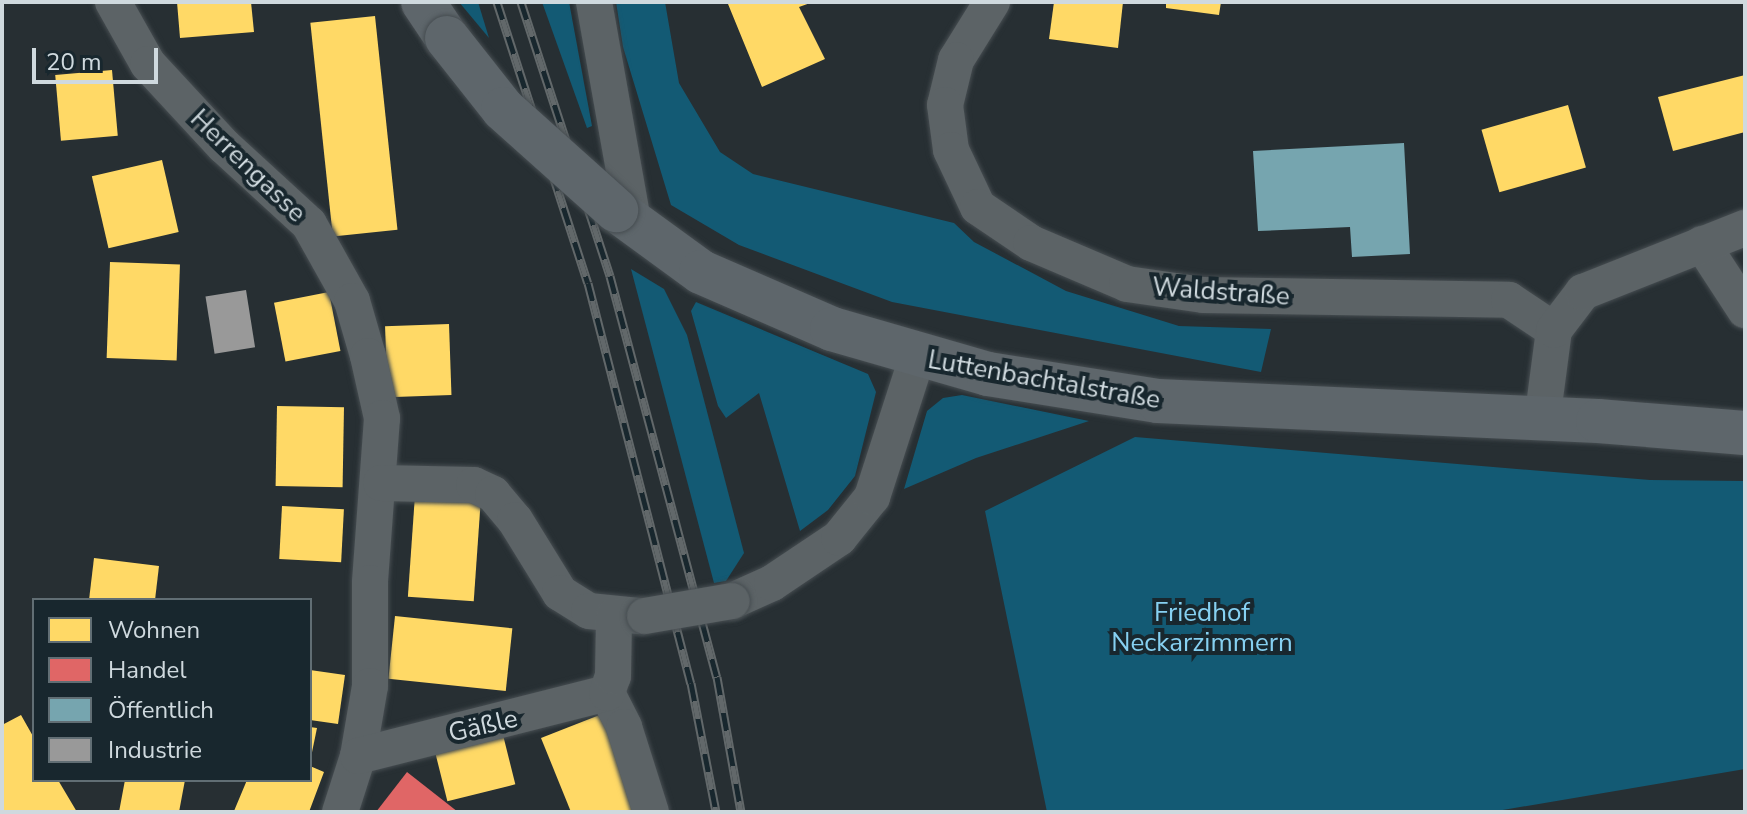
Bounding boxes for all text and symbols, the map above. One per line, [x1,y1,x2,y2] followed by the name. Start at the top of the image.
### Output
[36,32,162,82] scale bar
[46,46,102,78] text: 20 m
[184,103,312,229] street label: Herrengasse
[1151,272,1291,312] street label: Waldstraße
[925,344,1163,416] street label: Luttenbachtalstraße
[1111,597,1293,658] park label: Friedhof Neckarzimmern
[32,598,312,782] legend
[108,614,200,646] text: Wohnen
[108,654,186,686] text: Handel
[108,694,214,726] text: Öffentlich
[445,703,521,749] street label: Gäßle
[108,734,202,766] text: Industrie

